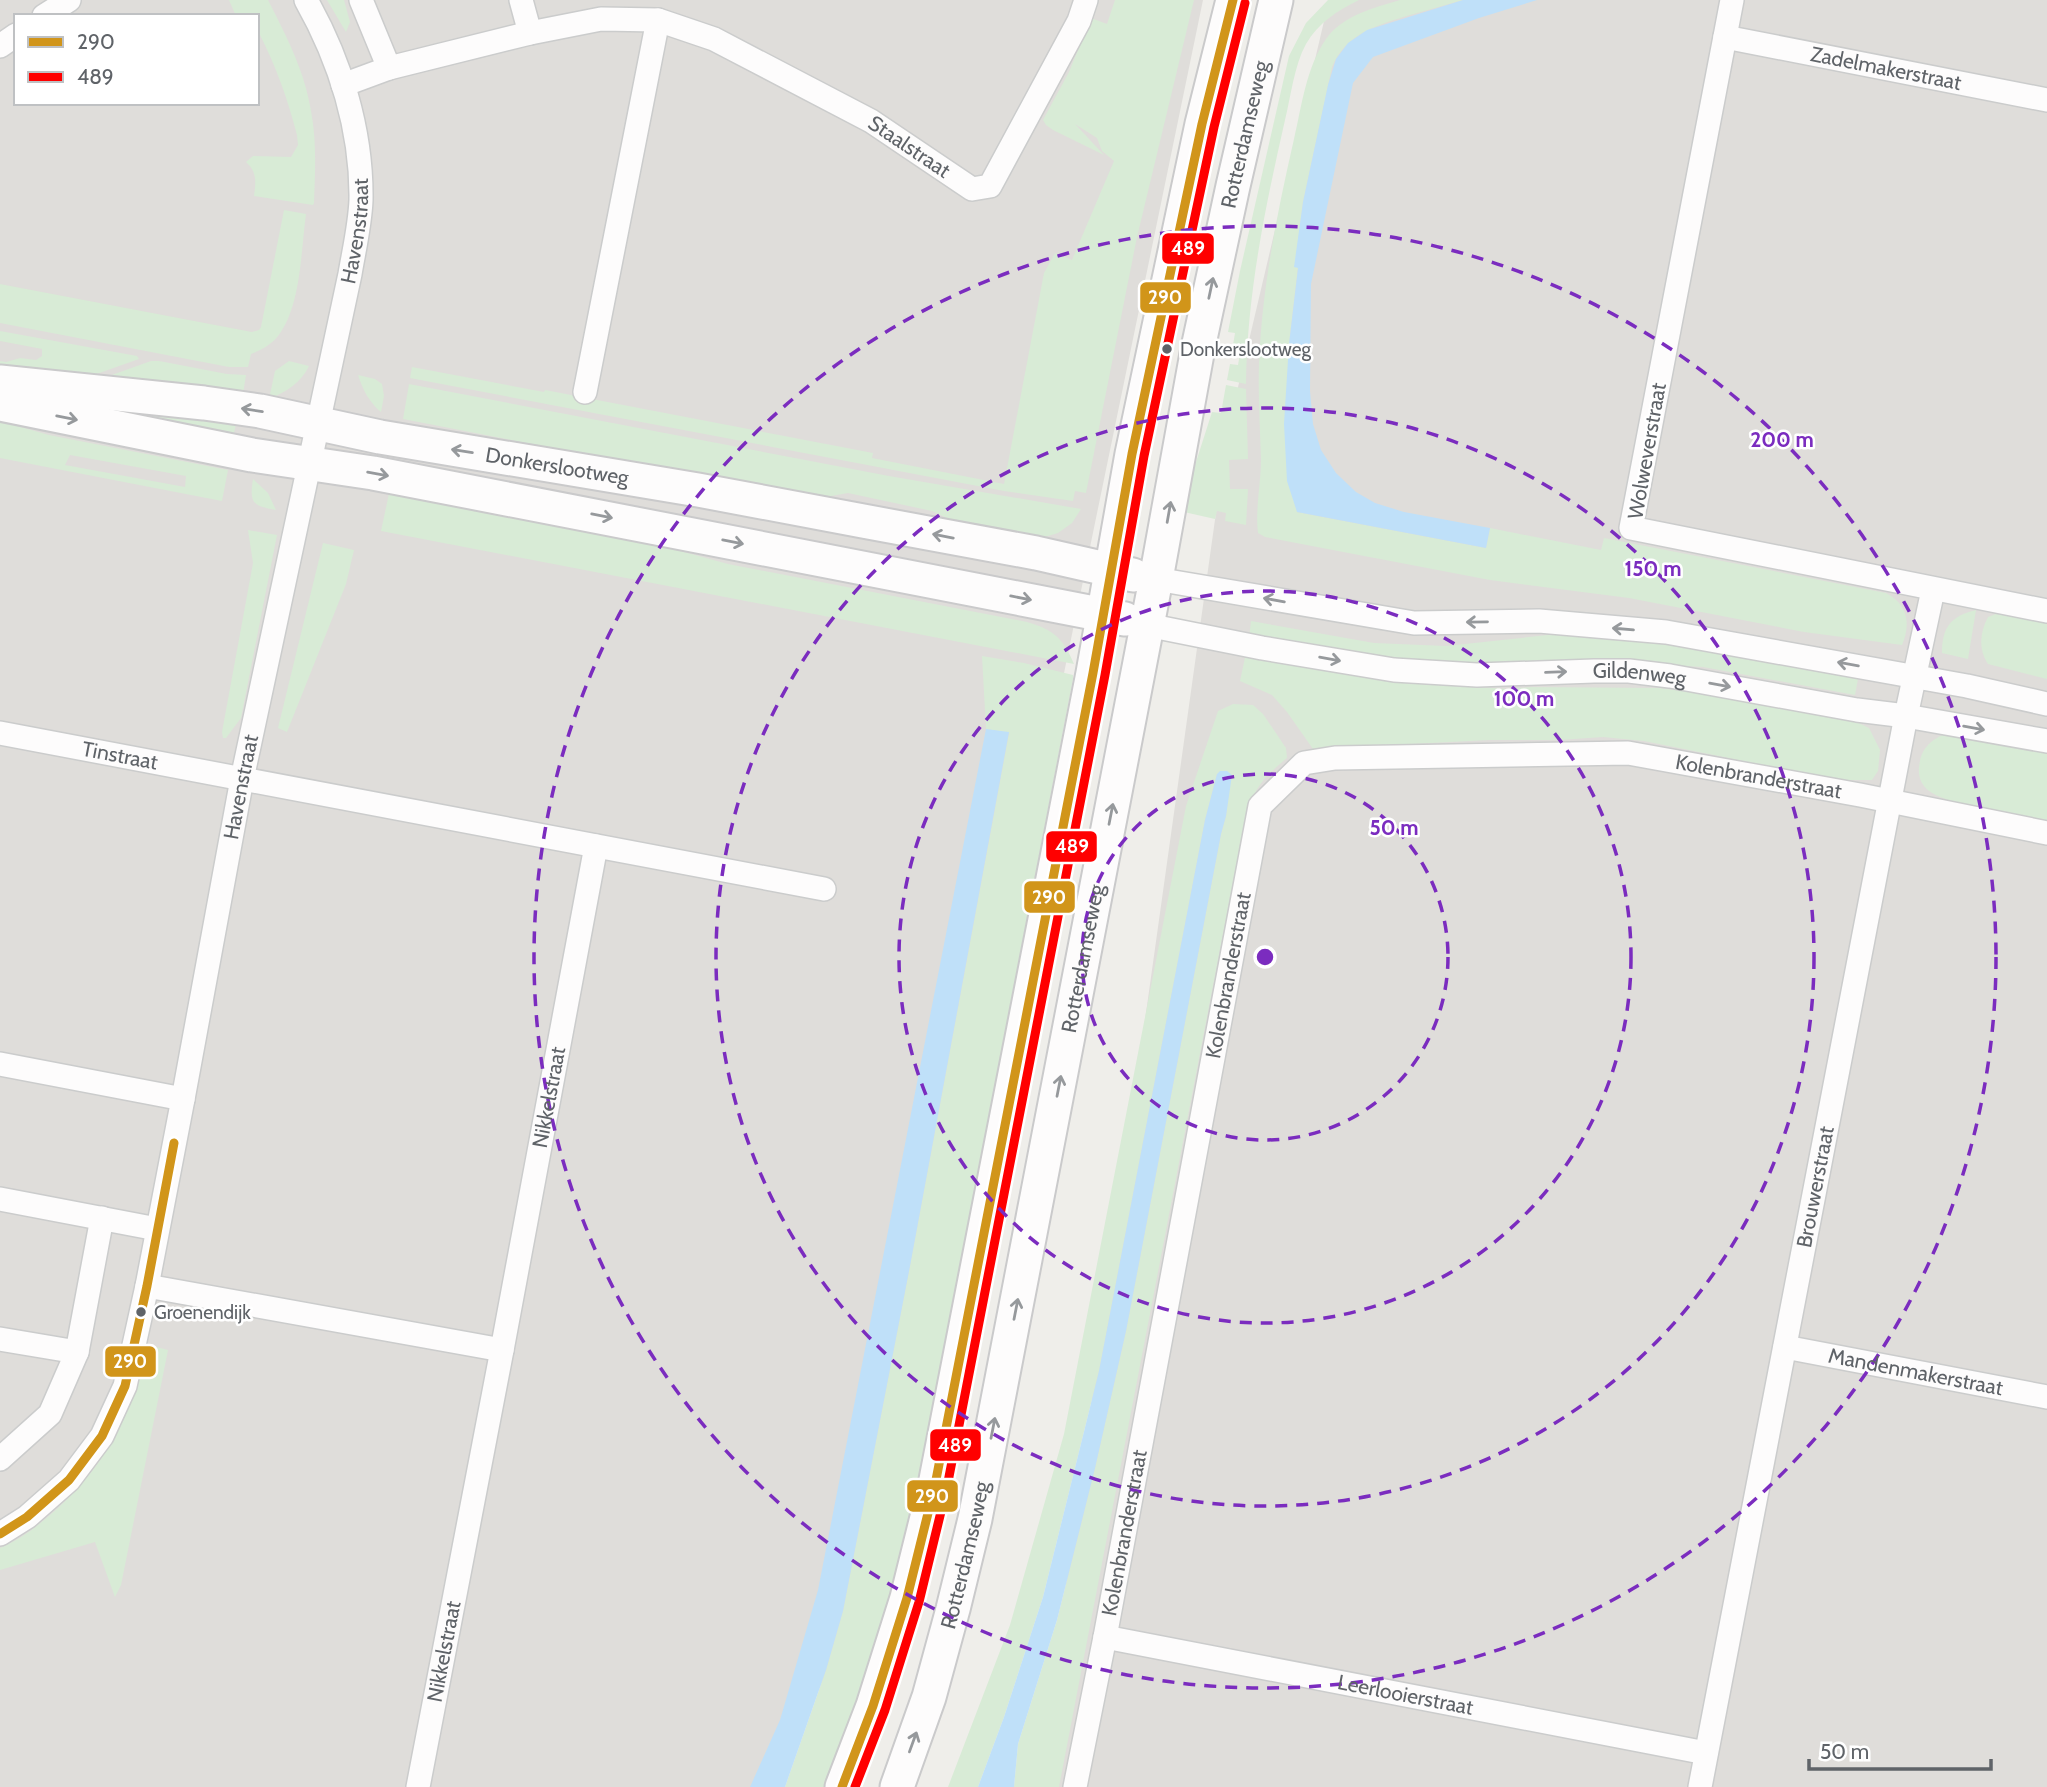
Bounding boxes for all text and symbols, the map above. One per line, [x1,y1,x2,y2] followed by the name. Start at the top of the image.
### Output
[14,14,259,105] legend
[77,29,115,54] text: 290
[1809,41,1964,95] street label: Zadelmakerstraat
[1216,58,1274,211] street label: Rotterdamseweg
[77,64,114,89] text: 489
[864,110,955,183] street label: Staalstraat
[335,178,373,286] street label: Havenstraat
[1161,232,1215,265] line badge: 489
[1171,237,1205,260] text: 489
[1205,277,1218,300] one-way arrow
[1139,281,1192,314] line badge: 290
[1148,286,1182,309] text: 290
[1180,338,1311,361] place label: Donkerslootweg
[1160,342,1174,356] marker: Donkerslootweg
[1622,381,1671,521] street label: Wolweverstraat
[241,403,264,416] one-way arrow
[55,411,78,425] one-way arrow
[1750,427,1814,452] text: 200 m
[484,442,631,490] street label: Donkerslootweg
[451,443,474,457] one-way arrow
[366,468,389,481] one-way arrow
[1162,501,1176,524] one-way arrow
[590,510,612,524] one-way arrow
[932,529,955,542] one-way arrow
[721,536,744,549] one-way arrow
[1625,556,1681,581] text: 150 m
[1009,592,1032,605] one-way arrow
[1263,593,1286,606] one-way arrow
[1465,615,1488,629] one-way arrow
[1612,622,1635,635] one-way arrow
[1318,653,1341,666] one-way arrow
[1837,657,1860,671] one-way arrow
[1593,658,1689,691] street label: Gildenweg
[1544,666,1567,679] one-way arrow
[1709,679,1731,692] one-way arrow
[1494,686,1554,711] text: 100 m
[1962,722,1984,735] one-way arrow
[218,732,263,841] street label: Havenstraat
[80,736,160,775] street label: Tinstraat
[1674,749,1844,803] street label: Kolenbranderstraat
[1105,803,1118,826] one-way arrow
[1369,815,1419,840] text: 50 m
[1045,830,1098,863] line badge: 489
[1055,835,1089,858] text: 489
[1023,880,1076,914] line badge: 290
[1056,882,1109,1035] street label: Rotterdamseweg
[1032,886,1066,909] text: 290
[1200,890,1256,1060] street label: Kolenbranderstraat
[1253,945,1277,969] centre of rings
[527,1045,570,1150] street label: Nikkelstraat
[1053,1075,1066,1098] one-way arrow
[1791,1124,1839,1250] street label: Brouwerstraat
[1010,1298,1024,1321] one-way arrow
[154,1301,251,1324] place label: Groenendijk
[134,1305,148,1319] marker: Groenendijk
[1826,1343,2005,1400] street label: Mandenmakerstraat
[104,1345,157,1378] line badge: 290
[113,1350,147,1373] text: 290
[987,1417,1000,1440] one-way arrow
[929,1428,982,1462] line badge: 489
[938,1434,972,1457] text: 489
[1096,1448,1152,1618] street label: Kolenbranderstraat
[906,1479,959,1513] line badge: 290
[935,1479,994,1632] street label: Rotterdamseweg
[915,1485,949,1508] text: 290
[422,1599,466,1704] street label: Nikkelstraat
[1336,1669,1475,1720] street label: Leerlooierstraat
[1809,1728,1991,1772] scale bar
[908,1731,920,1753] one-way arrow
[1820,1739,1869,1764] text: 50 m

